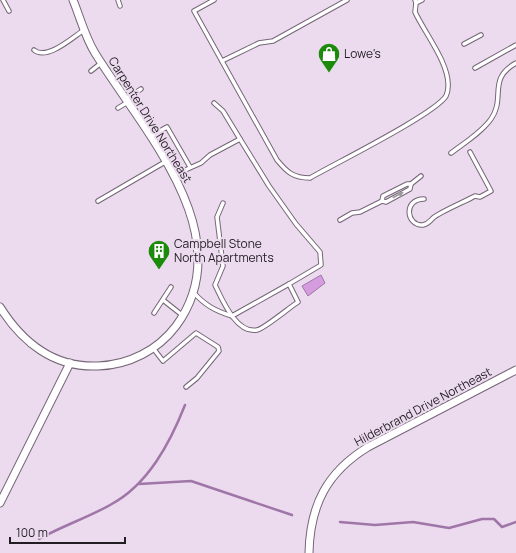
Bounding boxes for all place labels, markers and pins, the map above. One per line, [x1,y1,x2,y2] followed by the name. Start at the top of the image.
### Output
[316,41,342,74] shop icon: Lowe's
[344,45,381,62] place label: Lowe's
[174,235,274,266] place label: Campbell Stone North Apartments
[146,238,172,271] building icon: Campbell Stone North Apartments

